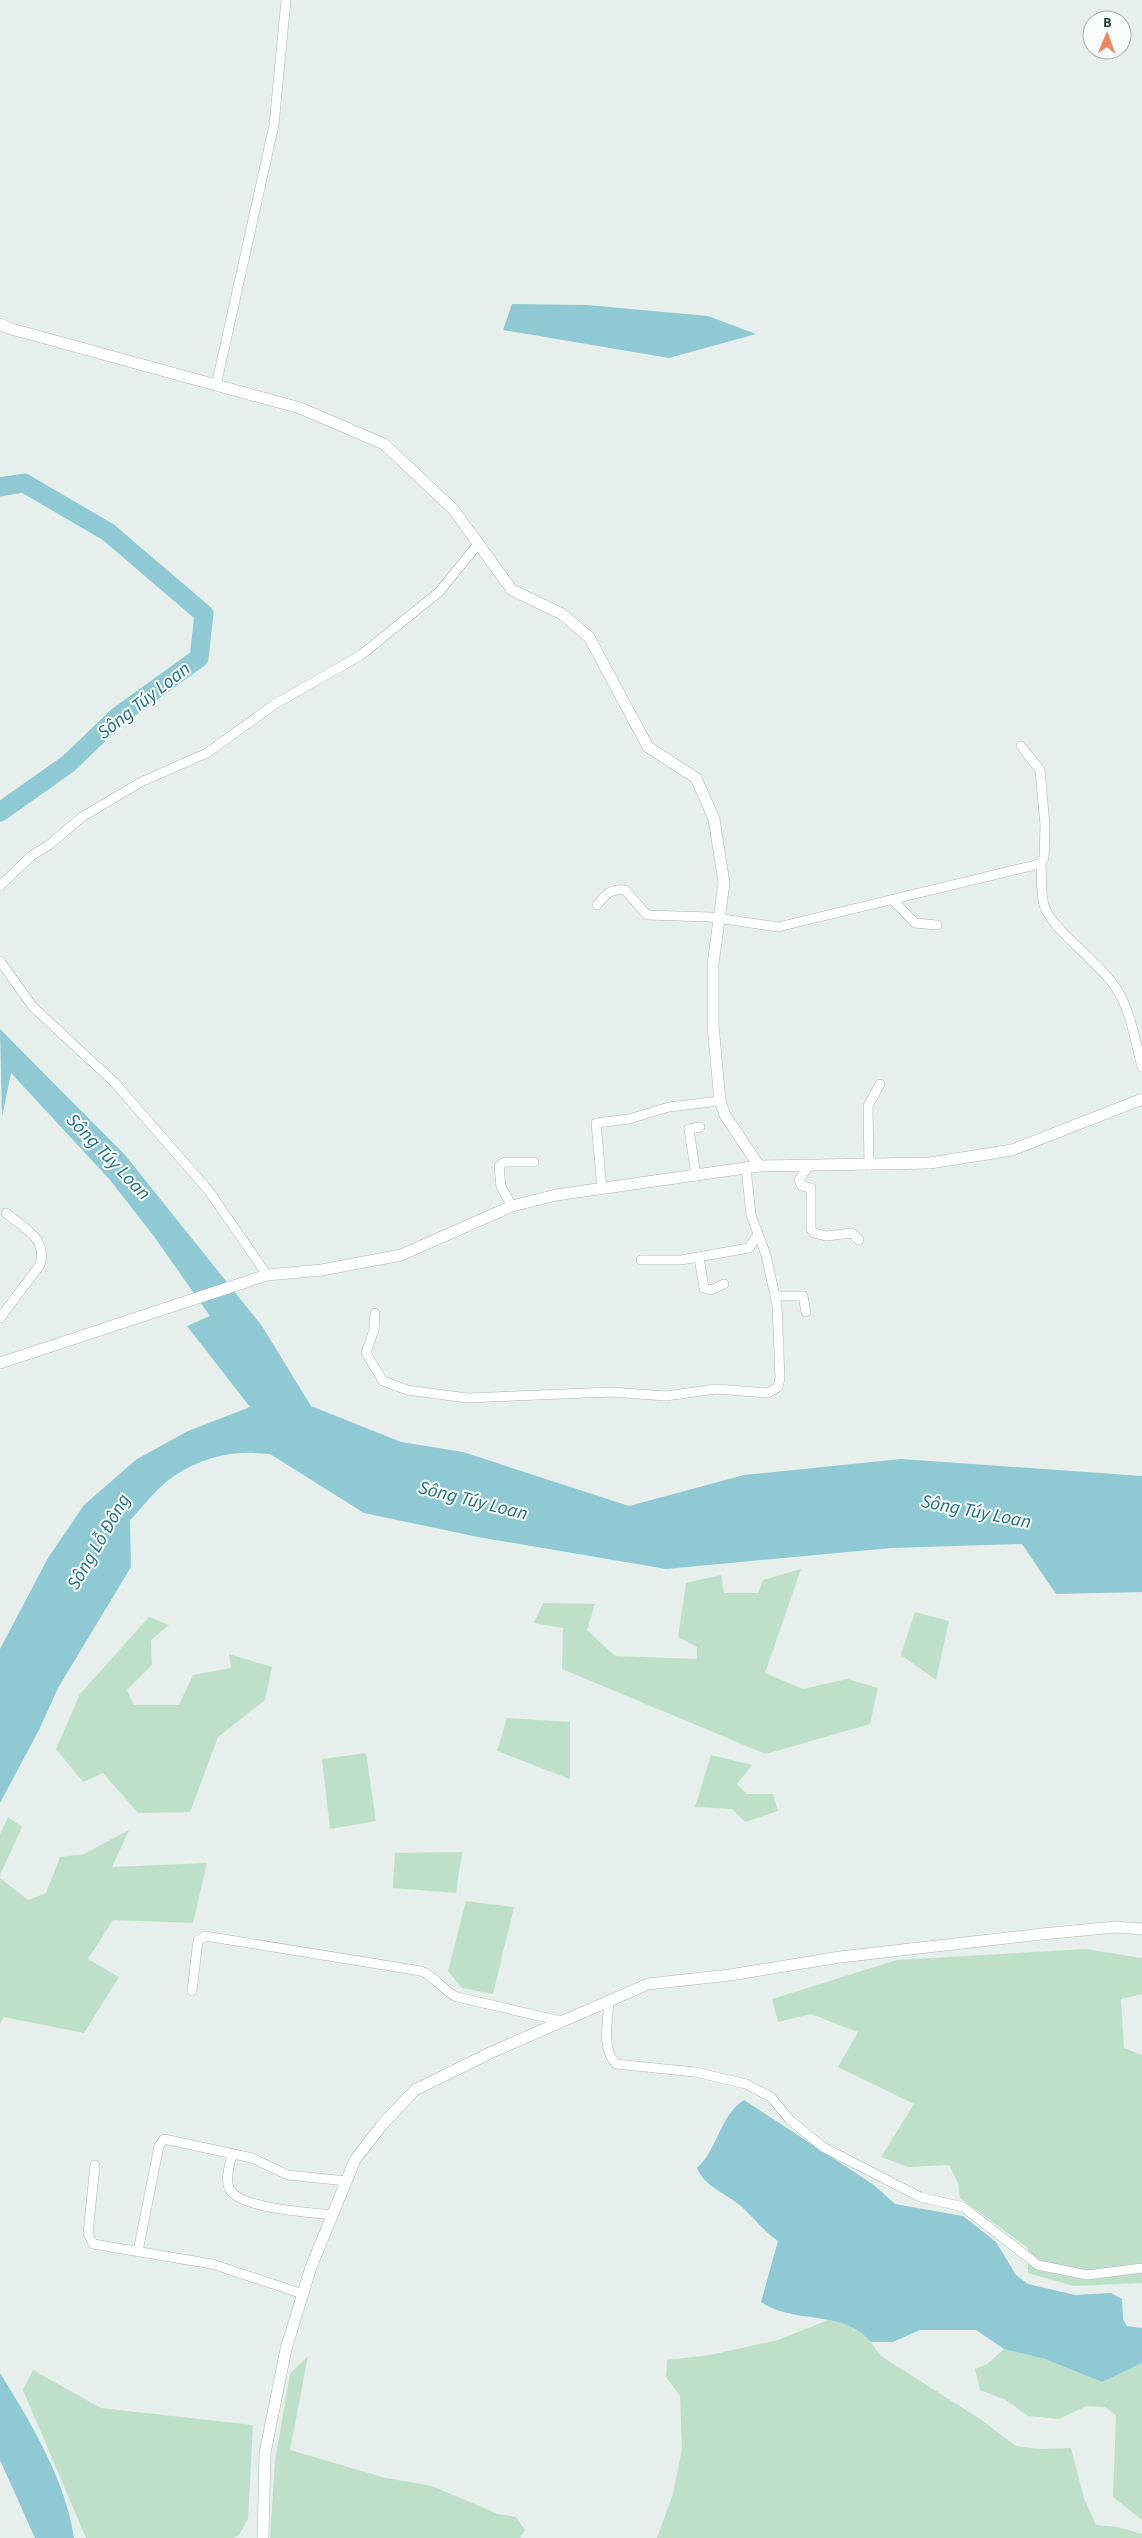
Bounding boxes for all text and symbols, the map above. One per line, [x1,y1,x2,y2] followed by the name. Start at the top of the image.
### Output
[1082,10,1132,60] north arrow
[1103,13,1112,33] text: B
[92,656,196,746] water label: Sông Túy Loan
[59,1107,157,1207] water label: Sông Túy Loan
[416,1474,530,1528] water label: Sông Túy Loan
[919,1488,1033,1536] water label: Sông Túy Loan
[61,1489,137,1595] water label: Sông Lỗ Đông

